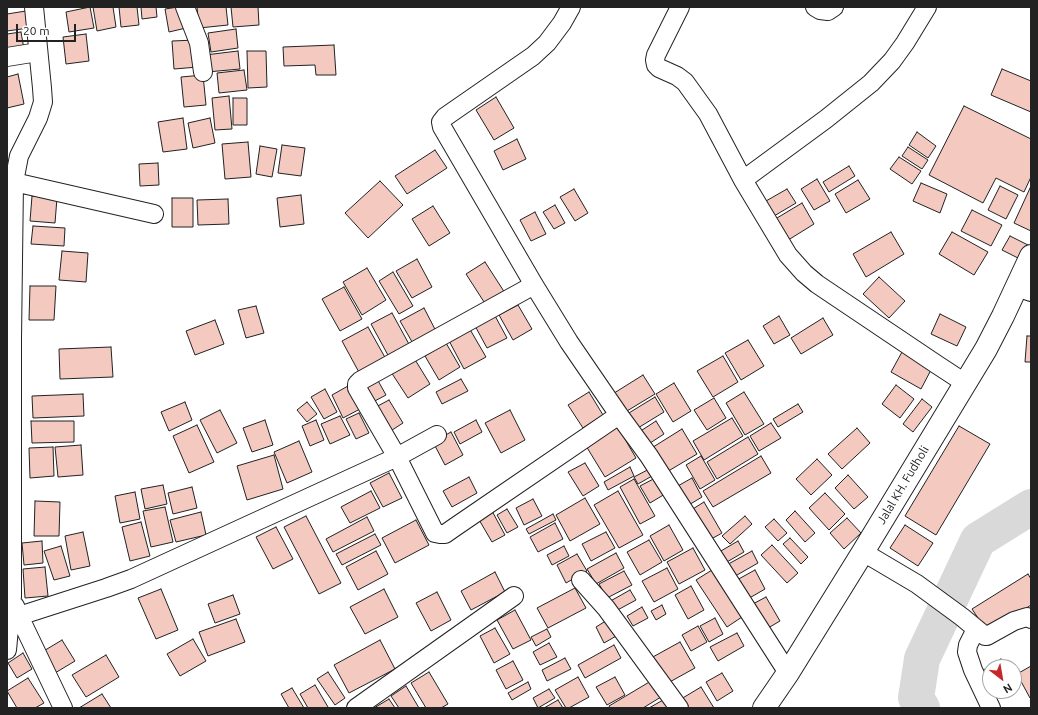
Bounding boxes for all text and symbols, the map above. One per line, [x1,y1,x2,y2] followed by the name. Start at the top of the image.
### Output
[18,16,78,42] scale bar
[23,24,50,37] text: 20 m
[874,443,932,527] street label: Jalal KH. Fudholi
[982,659,1022,699] north arrow
[1001,681,1014,696] text: N

